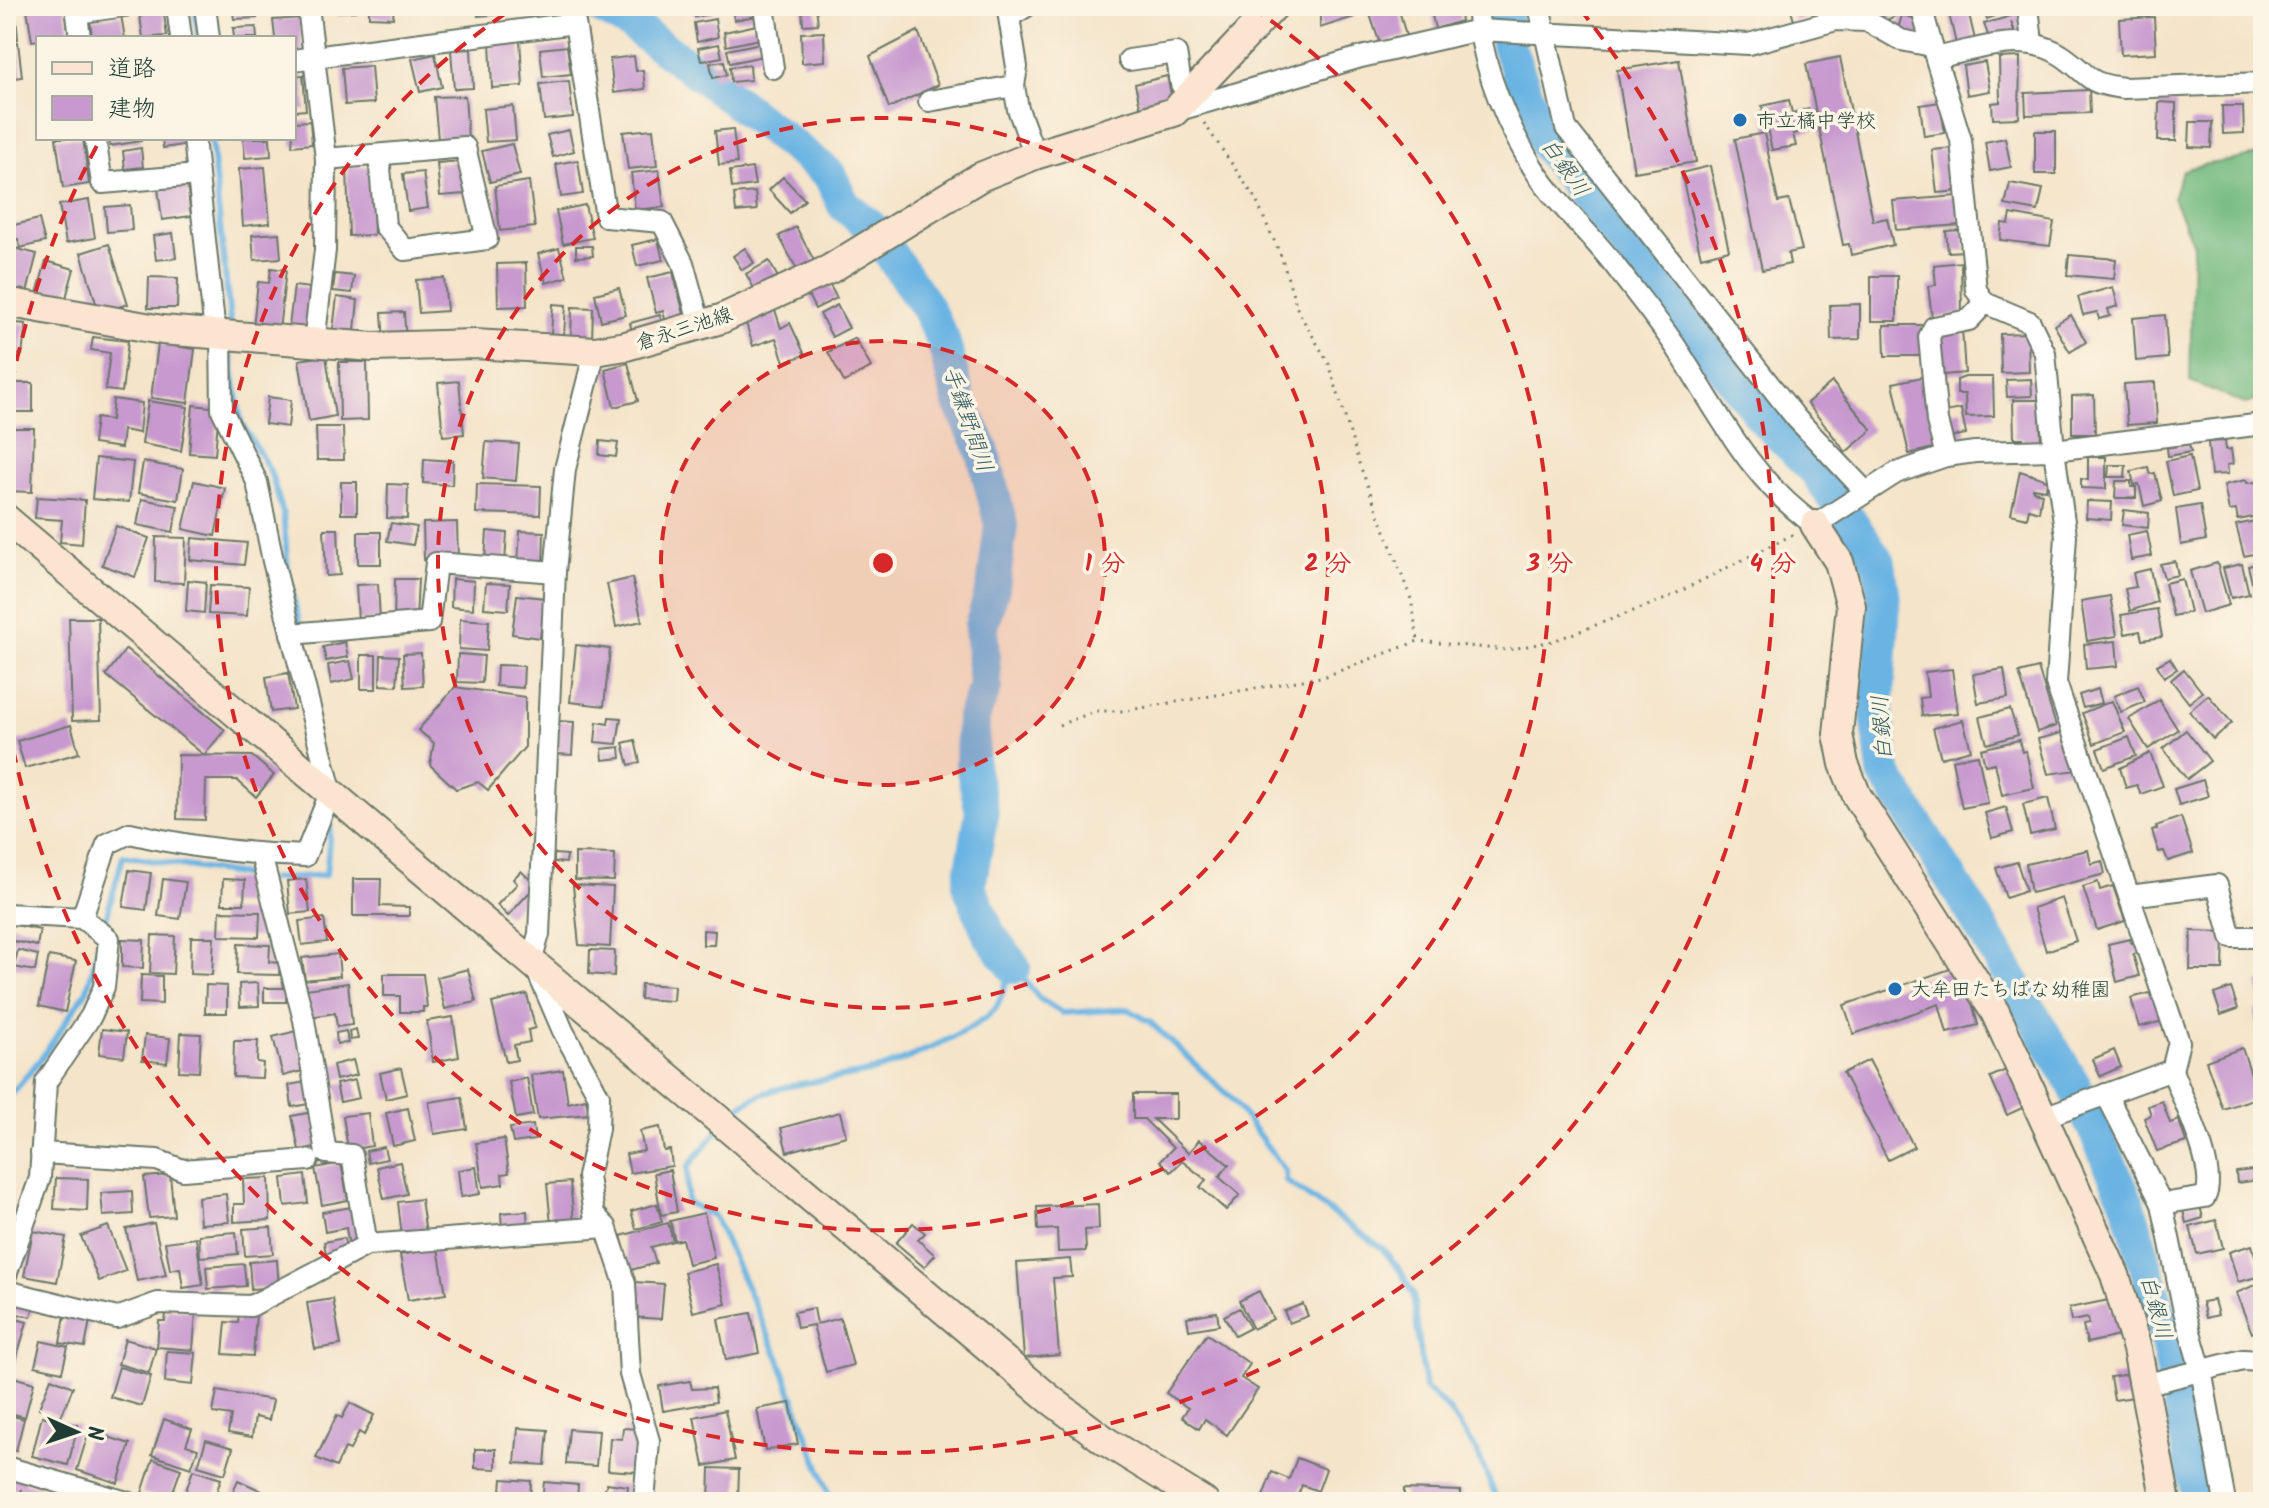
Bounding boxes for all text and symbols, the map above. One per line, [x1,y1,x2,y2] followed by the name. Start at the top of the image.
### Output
[36,36,296,140] legend
[108,50,156,89] text: 道路
[108,90,156,129] text: 建物
[1756,106,1876,138] place label: 市立橘中学校
[1731,111,1749,129] marker: 市立橘中学校
[1531,131,1597,206] water label: 白銀川
[632,299,737,361] street label: 倉永三池線
[932,362,1001,478] water label: 手鎌野間川
[1085,545,1125,584] text: 1 分
[1304,545,1352,584] text: 2 分
[1526,545,1573,584] text: 3 分
[1750,545,1796,584] text: 4 分
[869,549,897,577] centre of rings
[1864,694,1903,762] water label: 白銀川
[1911,975,2111,1007] place label: 大牟田たちばな幼稚園
[1886,980,1904,998] marker: 大牟田たちばな幼稚園
[2129,1271,2180,1344] water label: 白銀川
[36,1392,116,1472] north arrow
[76,1425,111,1441] text: N

